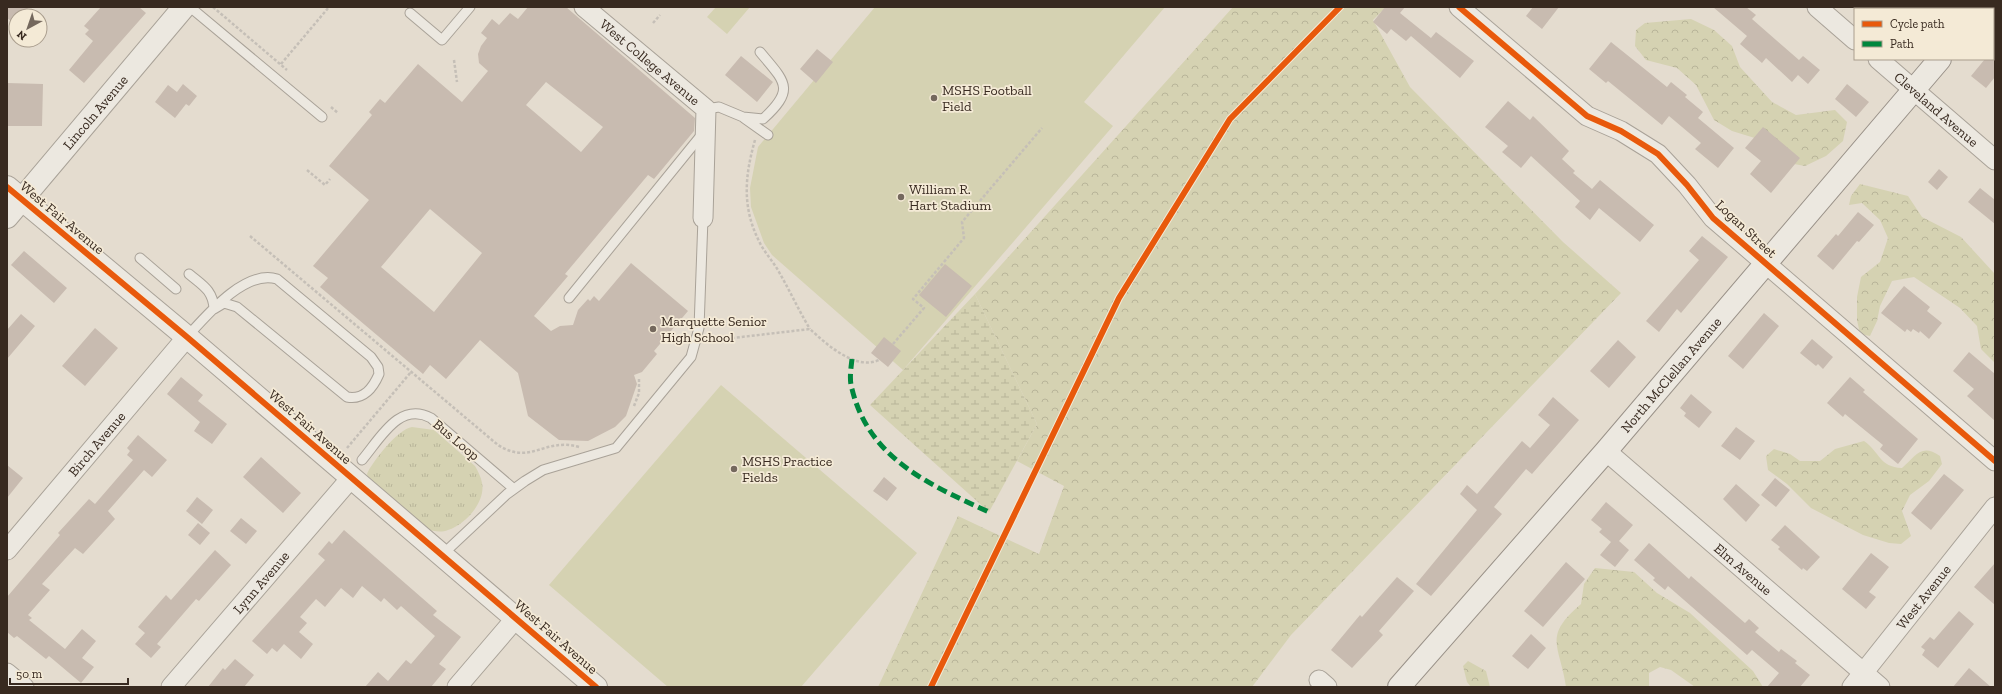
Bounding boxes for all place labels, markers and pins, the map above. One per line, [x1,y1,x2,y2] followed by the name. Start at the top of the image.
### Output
[942,82,1032,115] place label: MSHS Football Field
[929,93,939,103] marker: MSHS Football Field
[909,181,991,214] place label: William R. Hart Stadium
[896,192,906,202] marker: William R. Hart Stadium
[661,313,767,346] place label: Marquette Senior High School
[648,324,658,334] marker: Marquette Senior High School
[742,453,833,486] place label: MSHS Practice Fields
[729,464,739,474] marker: MSHS Practice Fields

